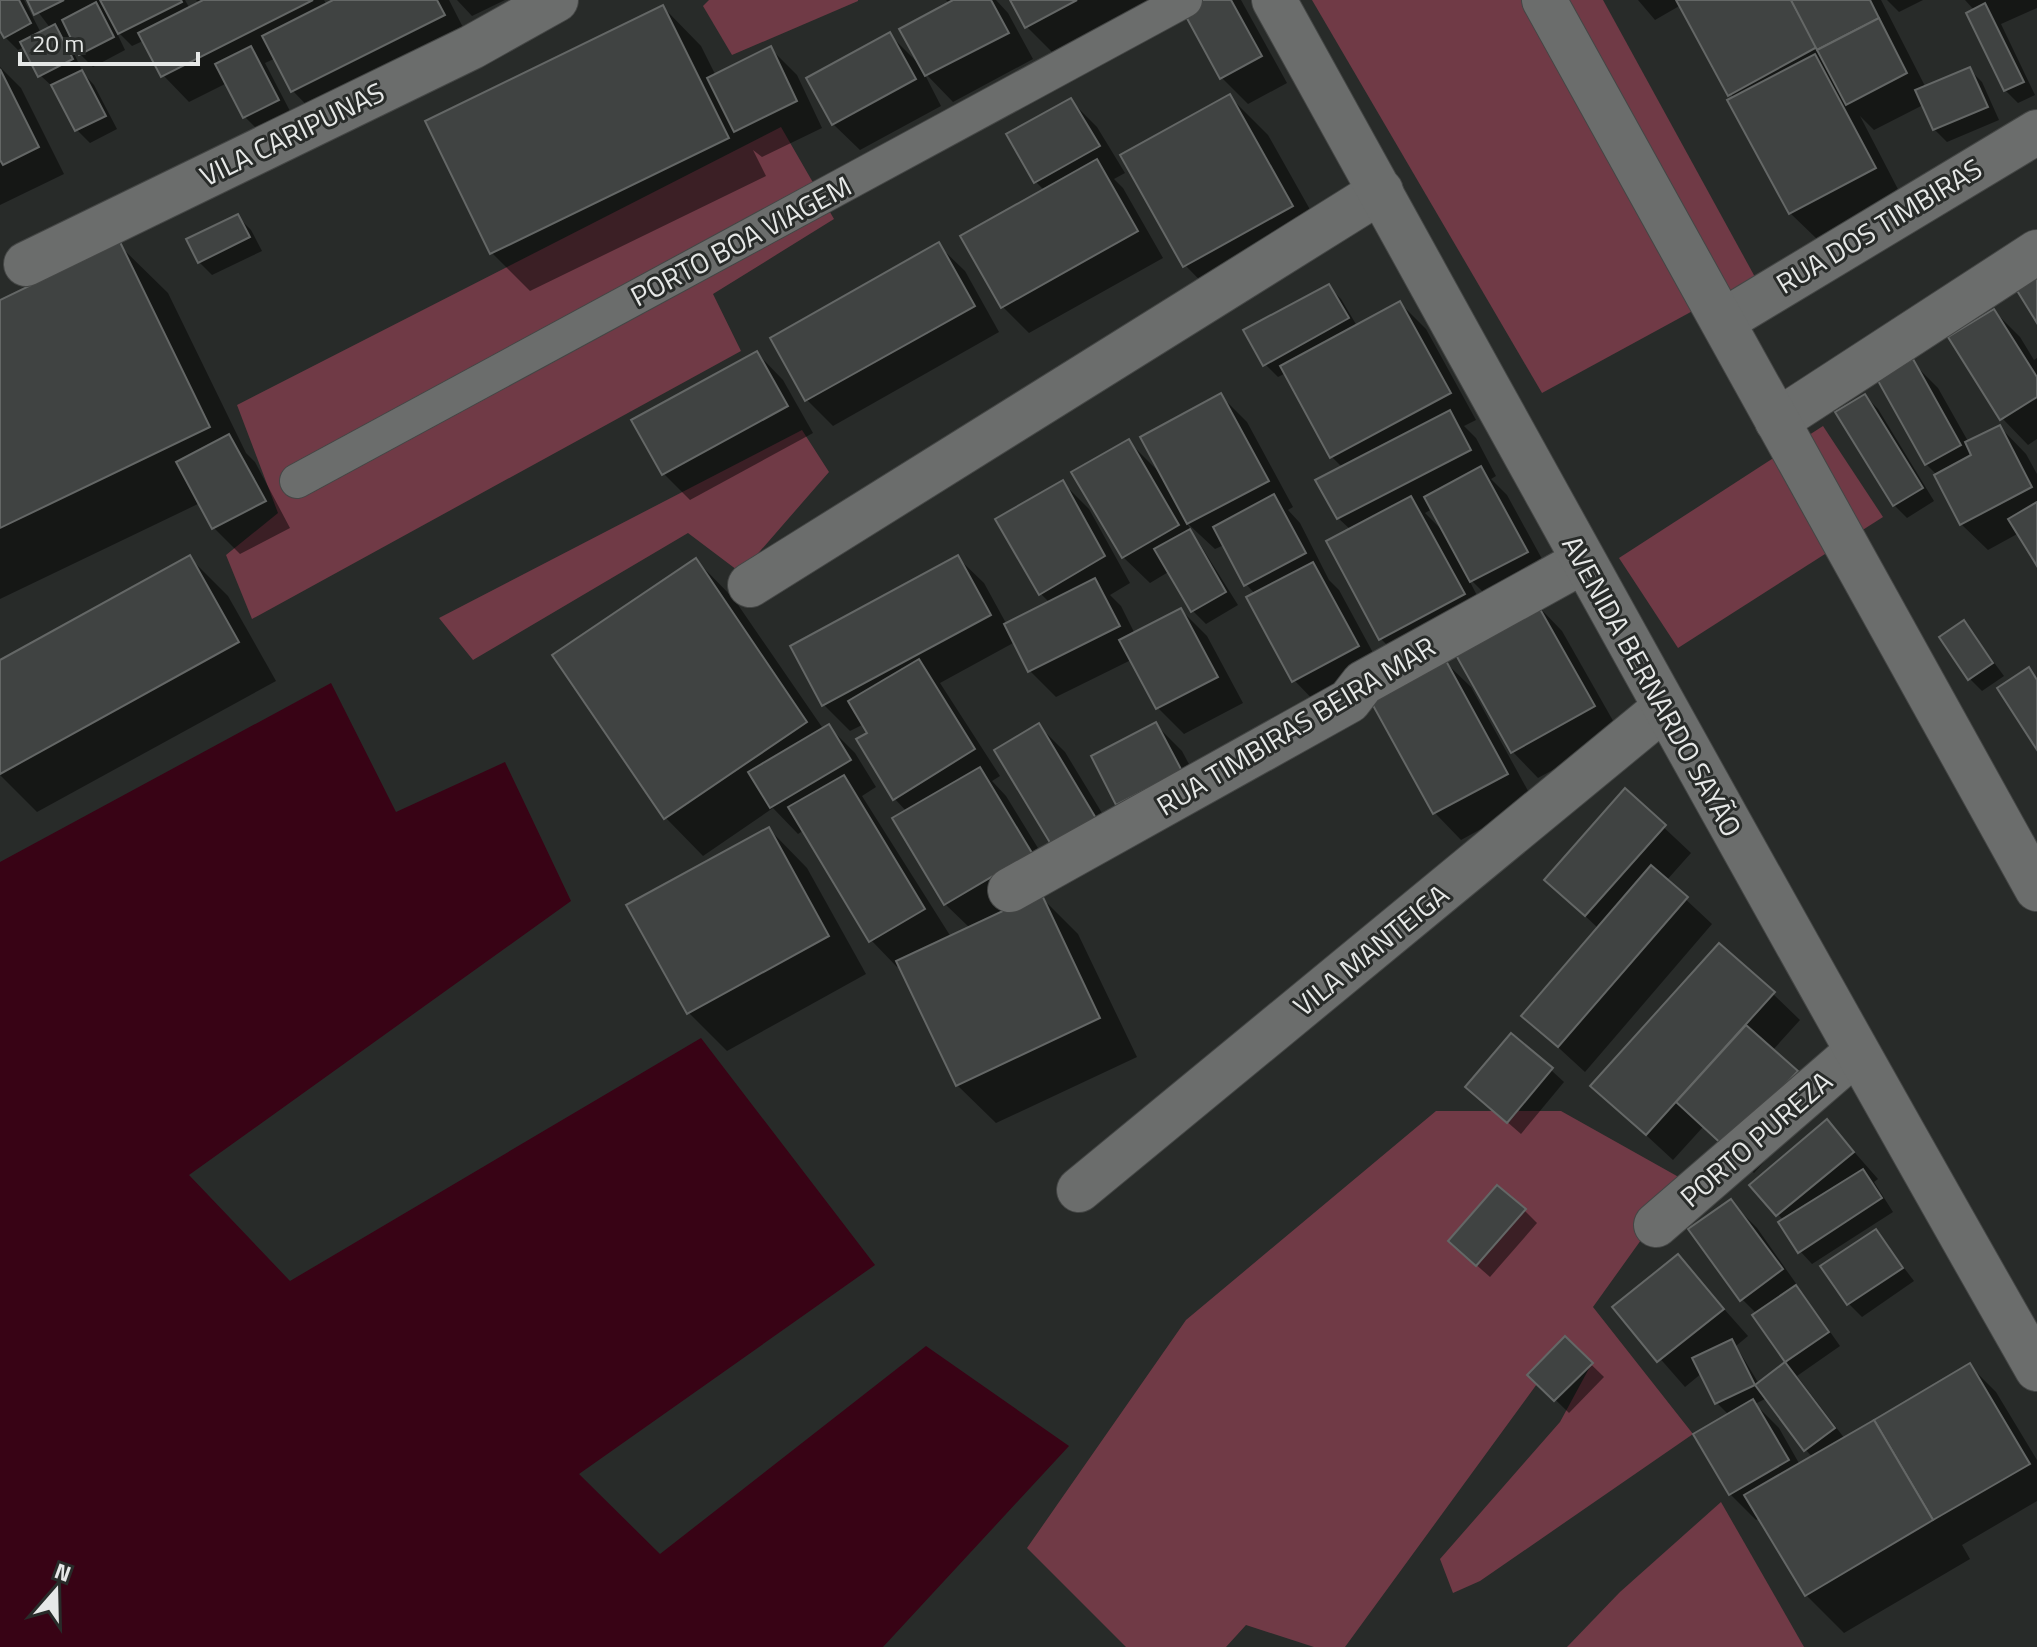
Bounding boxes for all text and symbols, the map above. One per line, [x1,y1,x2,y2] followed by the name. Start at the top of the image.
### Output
[20,16,198,66] scale bar
[32,25,84,61] text: 20 m
[192,70,391,197] street label: VILA CARIPUNAS
[1767,147,1990,304] street label: RUA DOS TIMBIRAS
[623,164,859,317] street label: PORTO BOA VIAGEM
[1552,527,1753,844] street label: AVENIDA BERNARDO SAYÃO
[1148,625,1444,826] street label: RUA TIMBIRAS BEIRA MAR
[1283,873,1458,1026] street label: VILA MANTEIGA
[1670,1060,1842,1217] street label: PORTO PUREZA
[16,1551,96,1631] north arrow
[50,1554,76,1591] text: N

